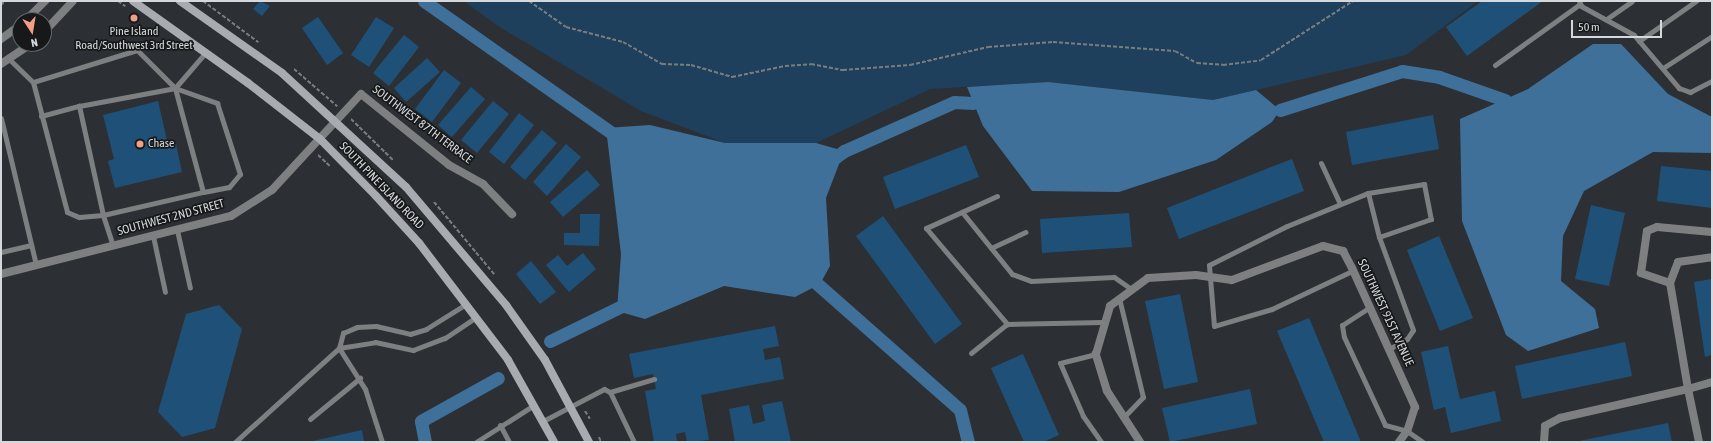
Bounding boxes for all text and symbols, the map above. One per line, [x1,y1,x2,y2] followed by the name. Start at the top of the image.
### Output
[12,12,52,52] north arrow
[1573,12,1664,38] scale bar
[129,13,139,23] marker: Pine Island Road/Southwest 3rd Street
[1578,20,1600,34] text: 50 m
[75,25,193,53] place label: Pine Island Road/Southwest 3rd Street
[30,36,39,49] text: N
[369,83,475,167] street label: SOUTHWEST 87TH TERRACE
[148,137,174,151] place label: Chase
[135,139,145,149] marker: Chase
[336,140,426,232] street label: SOUTH PINE ISLAND ROAD
[116,197,226,239] street label: SOUTHWEST 2ND STREET
[1354,257,1416,369] street label: SOUTHWEST 91ST AVENUE

